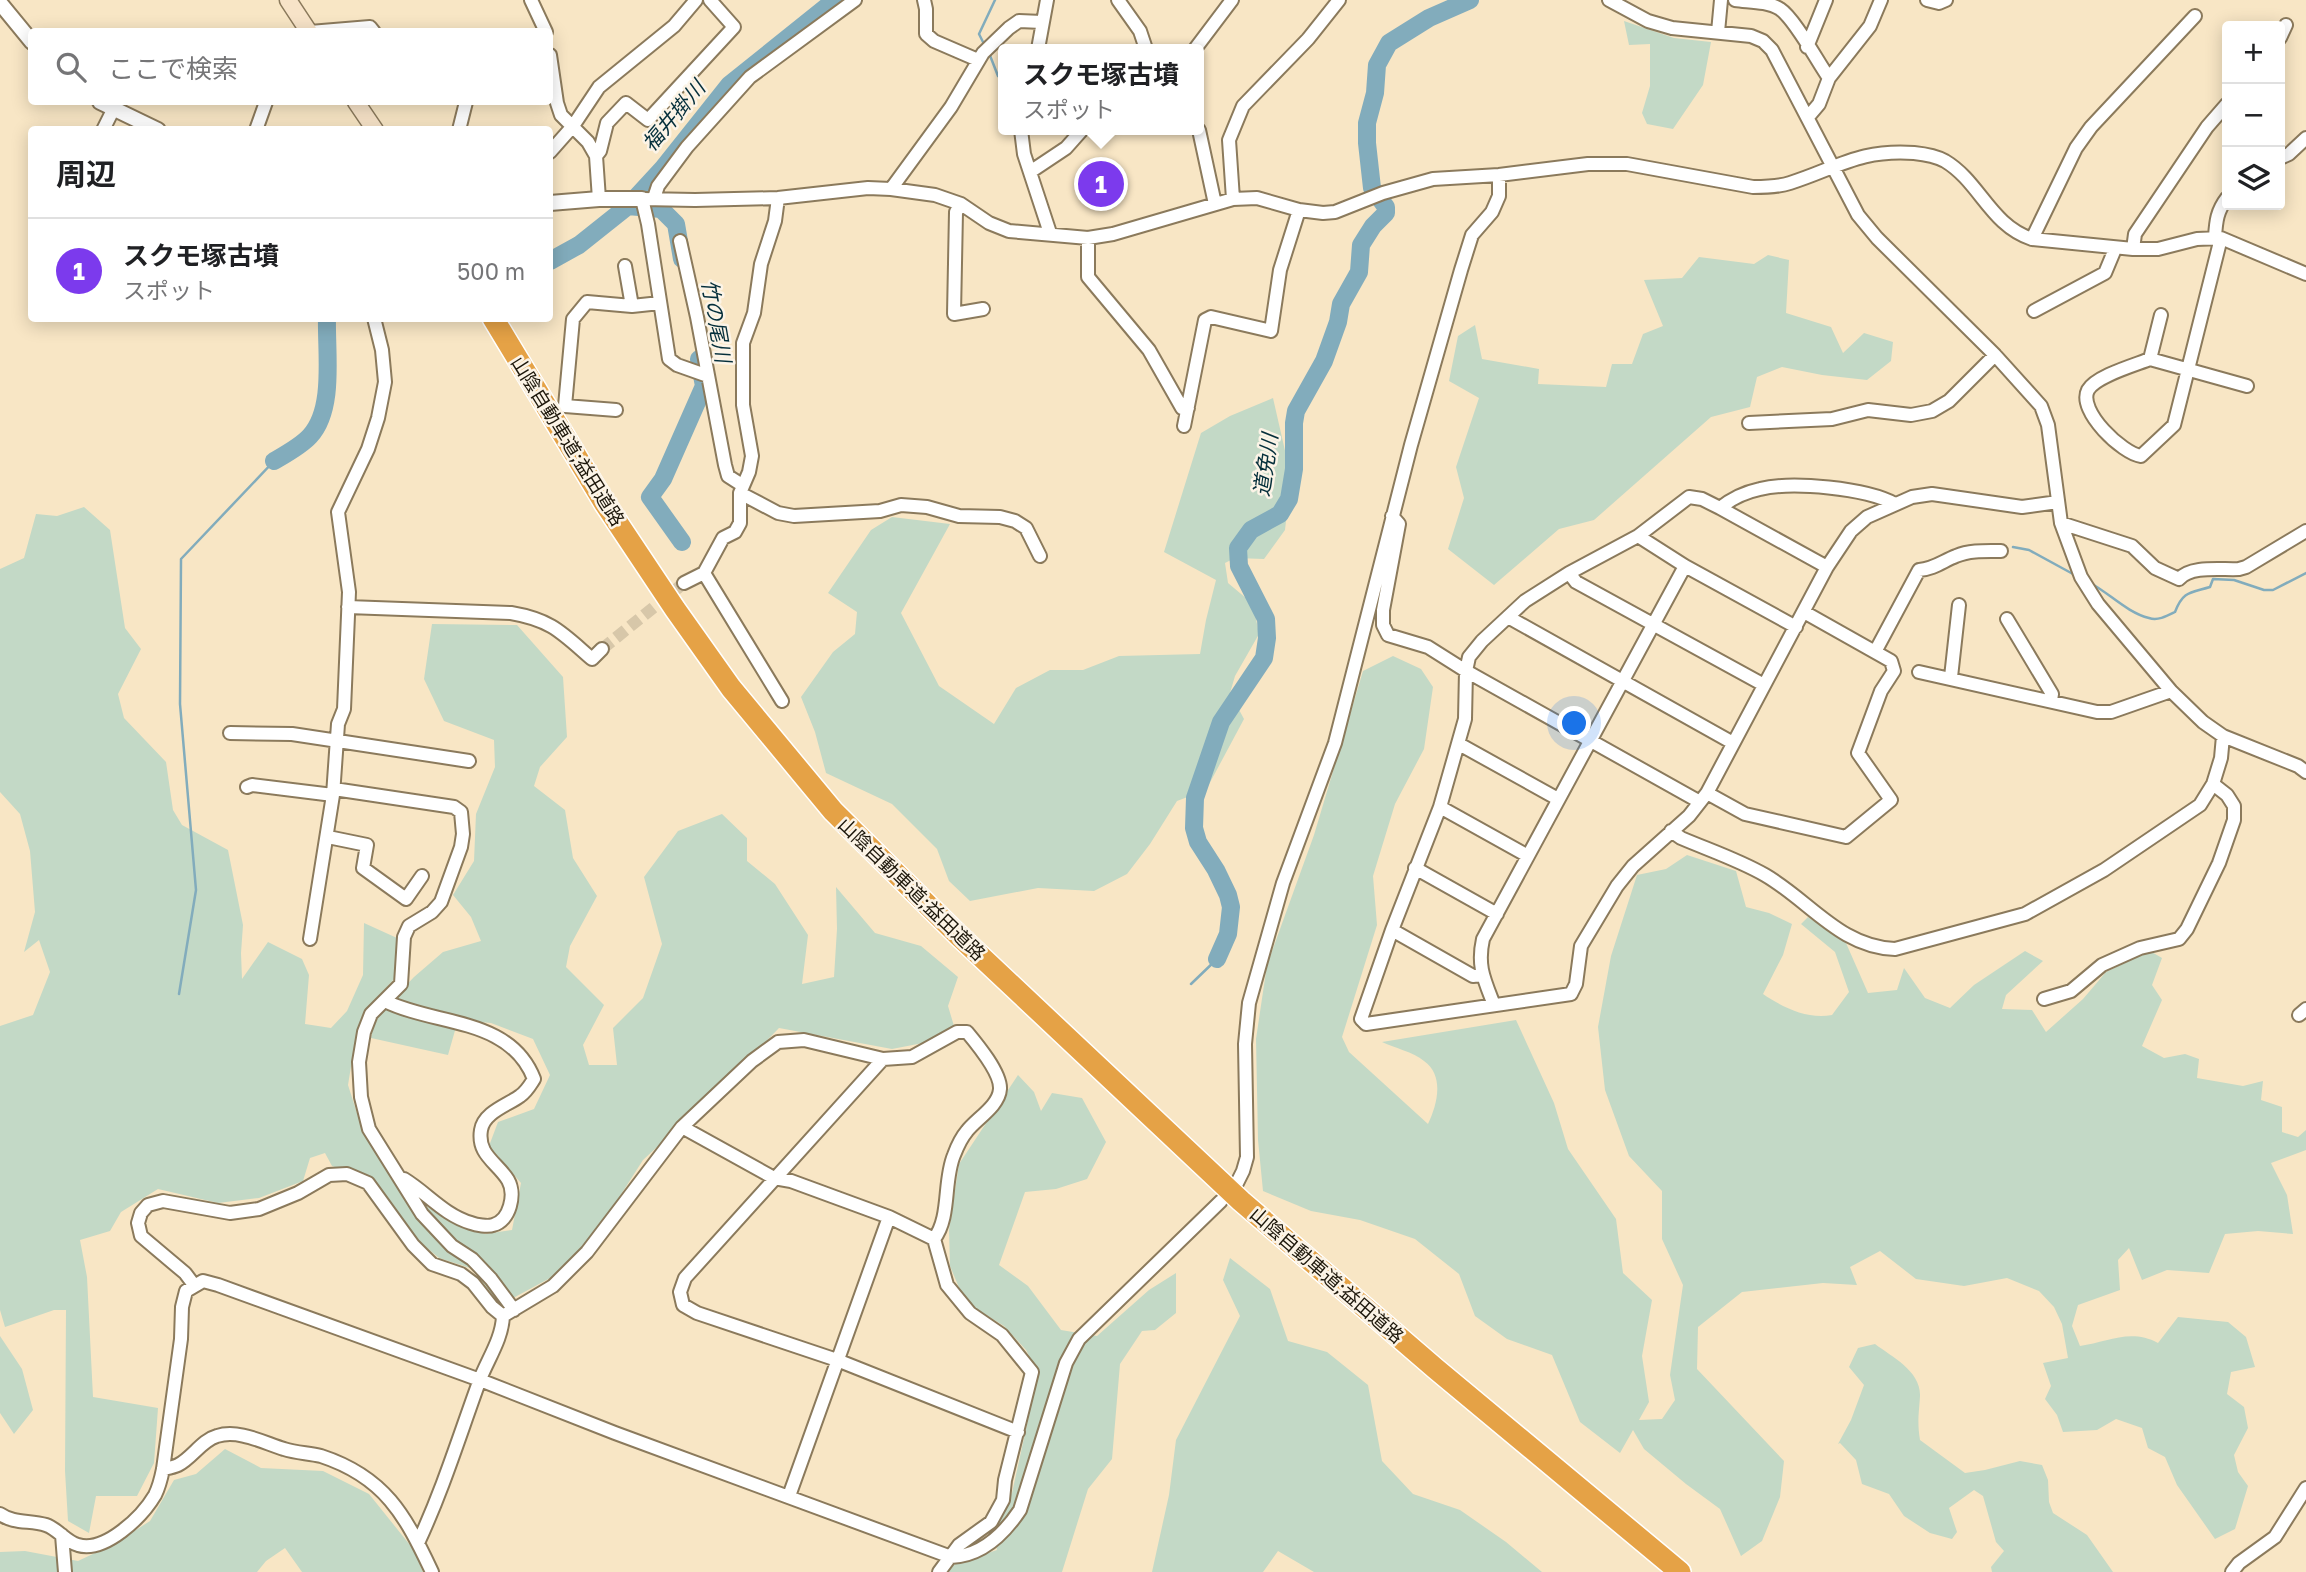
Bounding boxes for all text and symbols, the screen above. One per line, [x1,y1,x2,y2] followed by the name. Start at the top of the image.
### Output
[2222,21,2285,210] map controls
[2222,21,2285,84] button: +
[28,28,553,105] search box
[998,44,1204,135] popup
[52,48,90,86] icon: search
[108,53,238,84] text: ここで検索
[1023,59,1179,90] text: スクモ塚古墳
[636,73,711,156] water label: 福井掛川
[2222,84,2285,147] button: −
[1023,95,1115,123] text: スポット
[2222,147,2285,210] button: layers
[56,156,116,192] text: 周辺
[1078,158,1124,210] pin: 1
[123,240,279,271] text: スクモ塚古墳
[73,257,85,285] text: 1
[457,257,525,285] text: 500 m
[123,276,215,304] text: スポット
[697,277,737,366] water label: 竹の尾川
[507,352,630,530] street label: 山陰自動車道;益田道路
[1248,430,1283,498] water label: 道免川
[1557,706,1591,740] your location
[834,812,991,965] street label: 山陰自動車道;益田道路
[1246,1202,1409,1347] street label: 山陰自動車道;益田道路

